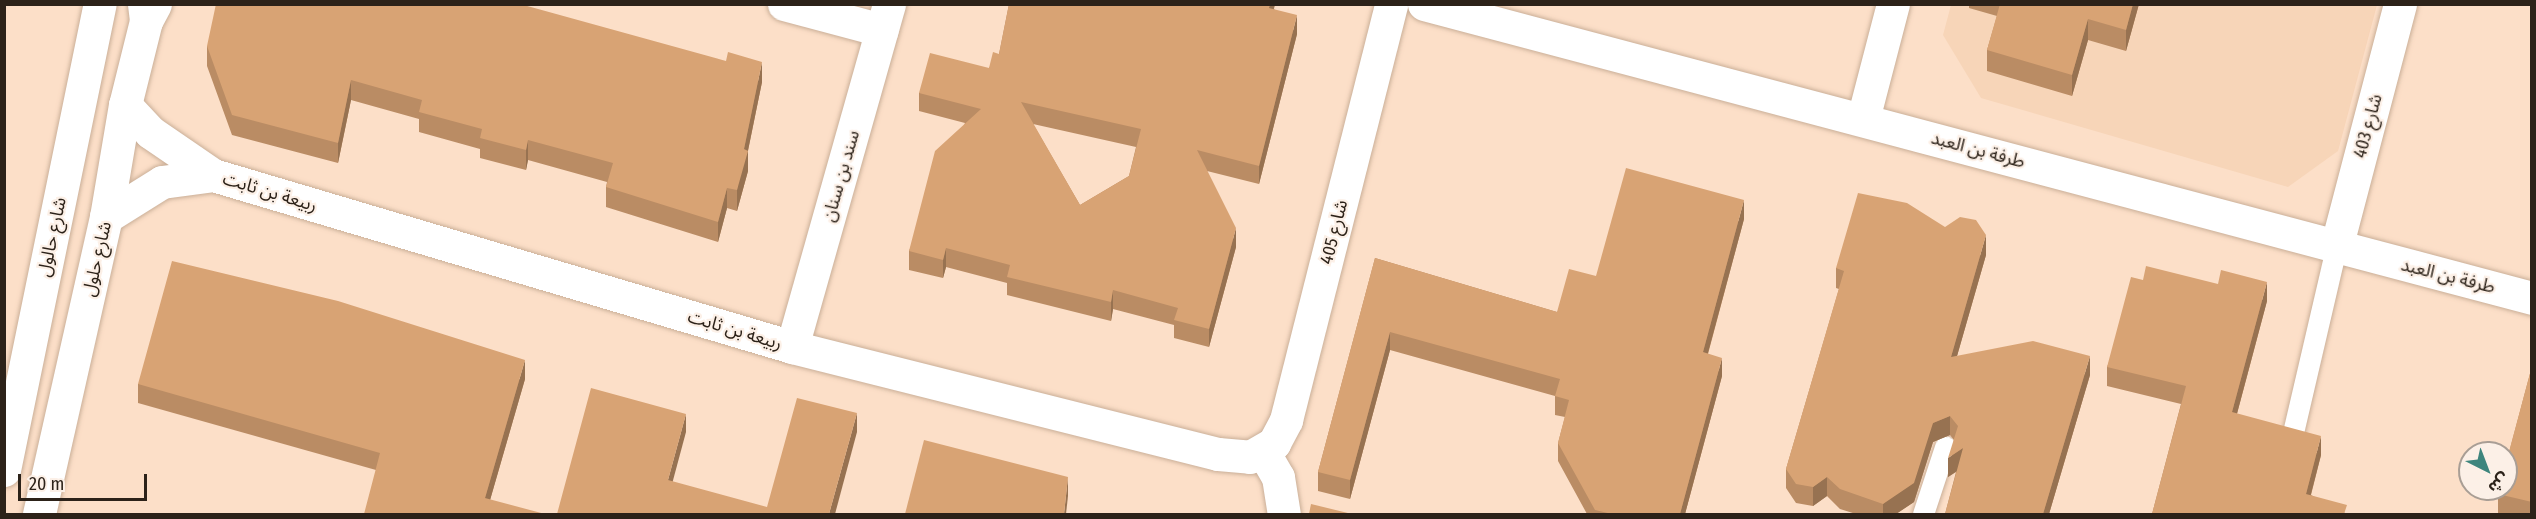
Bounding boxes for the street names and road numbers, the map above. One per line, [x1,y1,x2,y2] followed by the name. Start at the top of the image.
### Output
[2349,92,2387,160] street label: شارع 403
[1929,127,2027,173] street label: طرفة بن العبد
[818,128,864,224] street label: سند بن سنان
[220,167,320,217] street label: ربيعة بن ثابت
[33,195,71,279] street label: شارع حالول
[1316,198,1352,266] street label: شارع 405
[78,219,116,299] street label: شارع حلول
[2399,254,2497,298] street label: طرفة بن العبد
[685,305,785,355] street label: ربيعة بن ثابت

